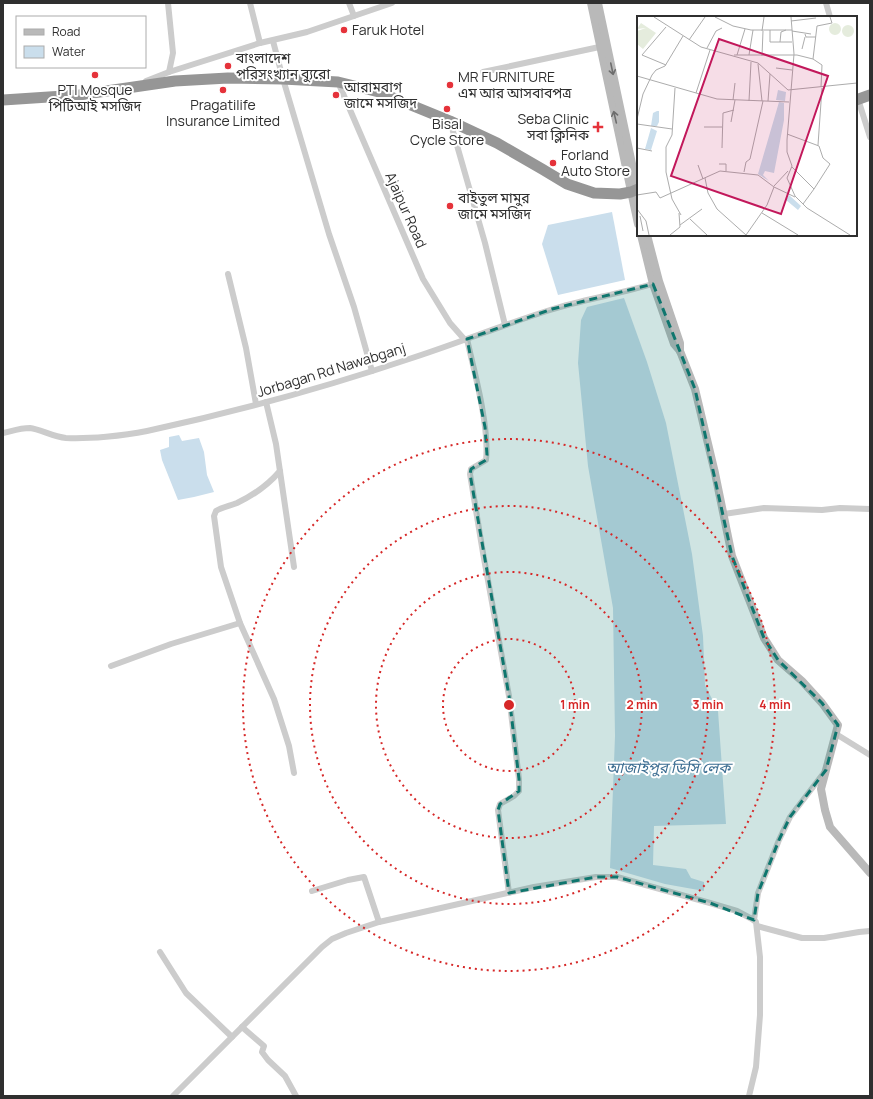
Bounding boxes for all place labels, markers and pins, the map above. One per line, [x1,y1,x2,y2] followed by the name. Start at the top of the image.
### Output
[352,20,424,39] place label: Faruk Hotel
[339,25,349,35] marker: Faruk Hotel
[235,48,330,83] place label: বাংলাদেশ পরিসংখ্যান ব্যুরো
[223,61,233,71] marker: বাংলাদেশ পরিসংখ্যান ব্যুরো
[458,67,572,102] place label: MR FURNITURE এম আর আসবাবপত্র
[90,70,100,80] marker: PTI Mosque পিটিআই মসজিদ
[343,77,417,112] place label: আরামবাগ জামে মসজিদ
[48,80,141,115] place label: PTI Mosque পিটিআই মসজিদ
[445,80,455,90] marker: MR FURNITURE এম আর আসবাবপত্র
[218,85,228,95] marker: Pragatilife Insurance Limited
[331,90,341,100] marker: আরামবাগ জামে মসজিদ
[166,95,280,130] place label: Pragatilife Insurance Limited
[442,104,452,114] marker: Bisal Cycle Store
[517,109,590,144] place label: Seba Clinic সবা ক্লিনিক
[410,114,484,149] place label: Bisal Cycle Store
[592,121,604,133] marker: Seba Clinic সবা ক্লিনিক
[561,145,630,180] place label: Forland Auto Store
[548,158,558,168] marker: Forland Auto Store
[457,188,531,223] place label: বাইতুল মামুর জামে মসজিদ
[445,201,455,211] marker: বাইতুল মামুর জামে মসজিদ
[502,698,516,712] centre of rings

